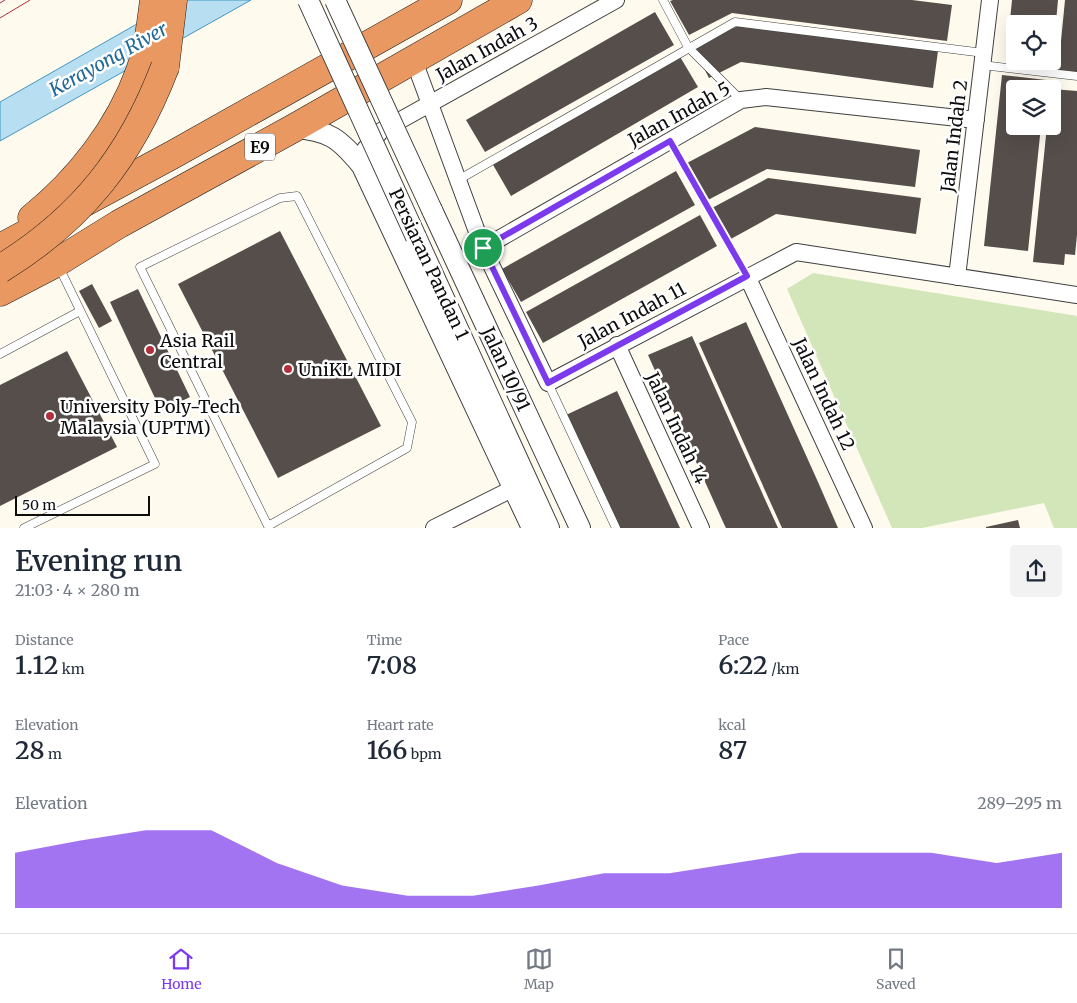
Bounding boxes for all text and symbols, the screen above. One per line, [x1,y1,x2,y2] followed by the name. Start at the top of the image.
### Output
[431,12,542,87] street label: Jalan Indah 3
[1006,15,1061,135] map controls
[1006,15,1061,70] button: locate
[44,16,172,102] water label: Kerayong River
[623,77,734,152] street label: Jalan Indah 5
[936,78,972,195] street label: Jalan Indah 2
[1006,80,1061,135] button: layers
[245,134,275,160] road number: E9
[384,185,474,343] street label: Persiaran Pandan 1
[462,227,504,269] pin
[469,234,497,262] icon: arrive
[574,277,690,353] street label: Jalan Indah 11
[476,322,536,415] street label: Jalan 10/91
[159,329,235,373] place label: Asia Rail Central
[788,333,860,454] street label: Jalan Indah 12
[144,344,156,356] marker: Asia Rail Central
[298,358,402,381] place label: UniKL MIDI
[282,363,294,375] marker: UniKL MIDI
[641,368,713,488] street label: Jalan Indah 14
[60,395,240,439] place label: University Poly-Tech Malaysia (UPTM)
[44,410,56,422] marker: University Poly-Tech Malaysia (UPTM)
[15,493,150,516] scale bar
[22,496,56,514] text: 50 m
[15,543,182,579] text: Evening run
[1010,545,1062,597] button: share
[15,580,140,600] text: 21:03 · 4 × 280 m
[15,631,74,649] text: Distance
[367,631,402,649] text: Time
[718,631,749,649] text: Pace
[15,649,59,681] text: 1.12
[367,649,417,681] text: 7:08
[718,649,768,681] text: 6:22
[59,660,85,678] text: km
[768,660,799,678] text: /km
[15,716,79,734] text: Elevation
[367,716,434,734] text: Heart rate
[718,716,746,734] text: kcal
[15,734,45,766] text: 28
[367,734,408,766] text: 166
[718,734,747,766] text: 87
[45,745,62,763] text: m
[408,745,442,763] text: bpm
[15,793,88,813] text: Elevation
[977,793,1062,813] text: 289–295 m
[161,945,202,993] tab: Home
[524,945,554,993] tab: Map
[876,945,916,993] tab: Saved

